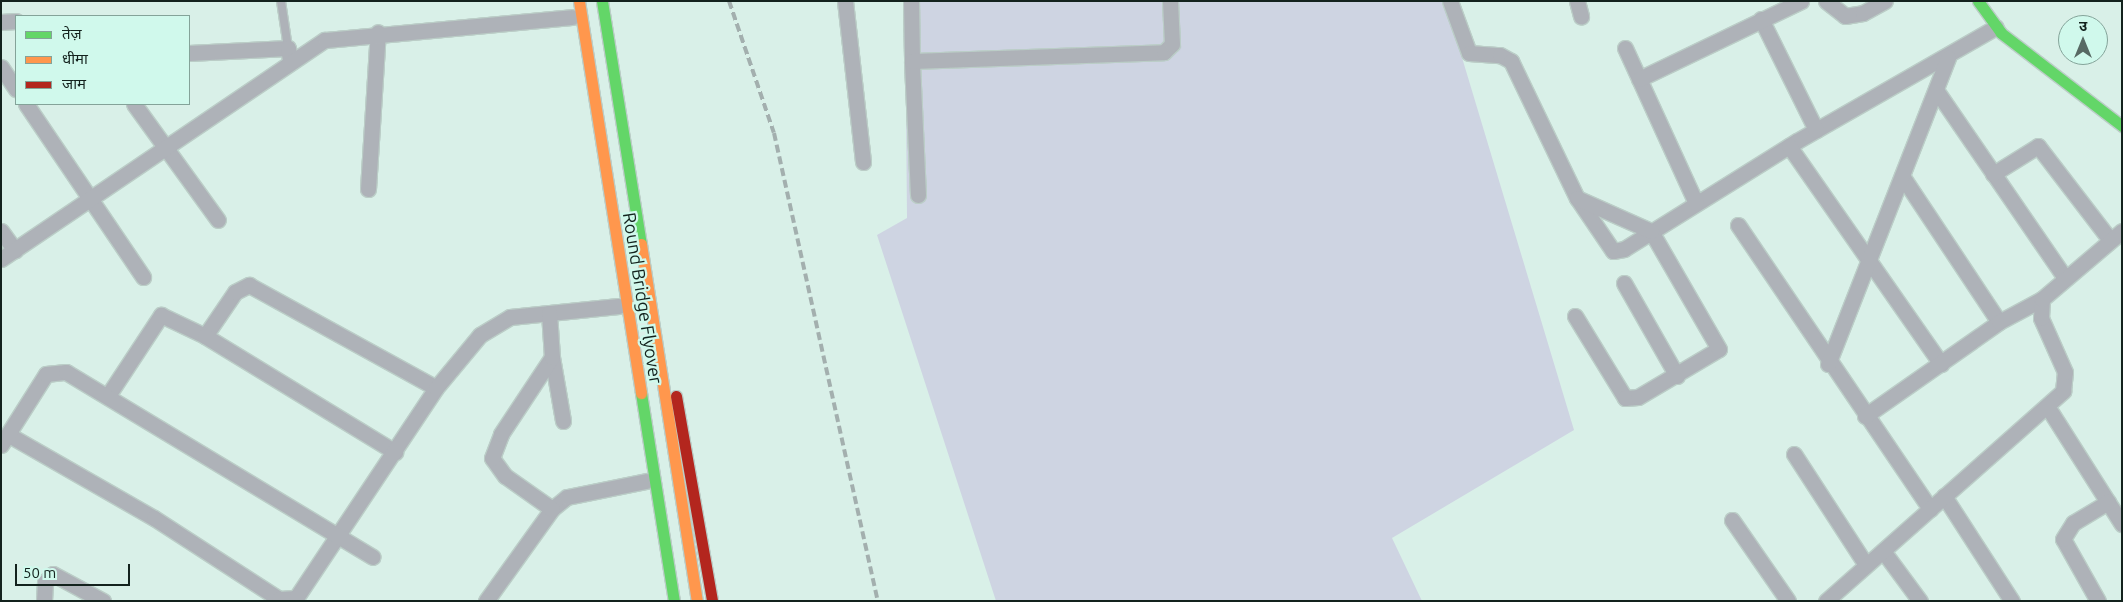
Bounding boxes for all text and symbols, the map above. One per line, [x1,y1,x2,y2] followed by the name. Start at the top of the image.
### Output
[15,15,190,105] legend
[2058,15,2108,65] north arrow
[2079,18,2087,34] text: उ
[62,25,82,42] text: तेज़
[62,50,88,67] text: धीमा
[62,75,86,92] text: जाम
[619,211,667,385] street label: Round Bridge Flyover
[18,554,132,586] scale bar
[23,564,56,581] text: 50 m

